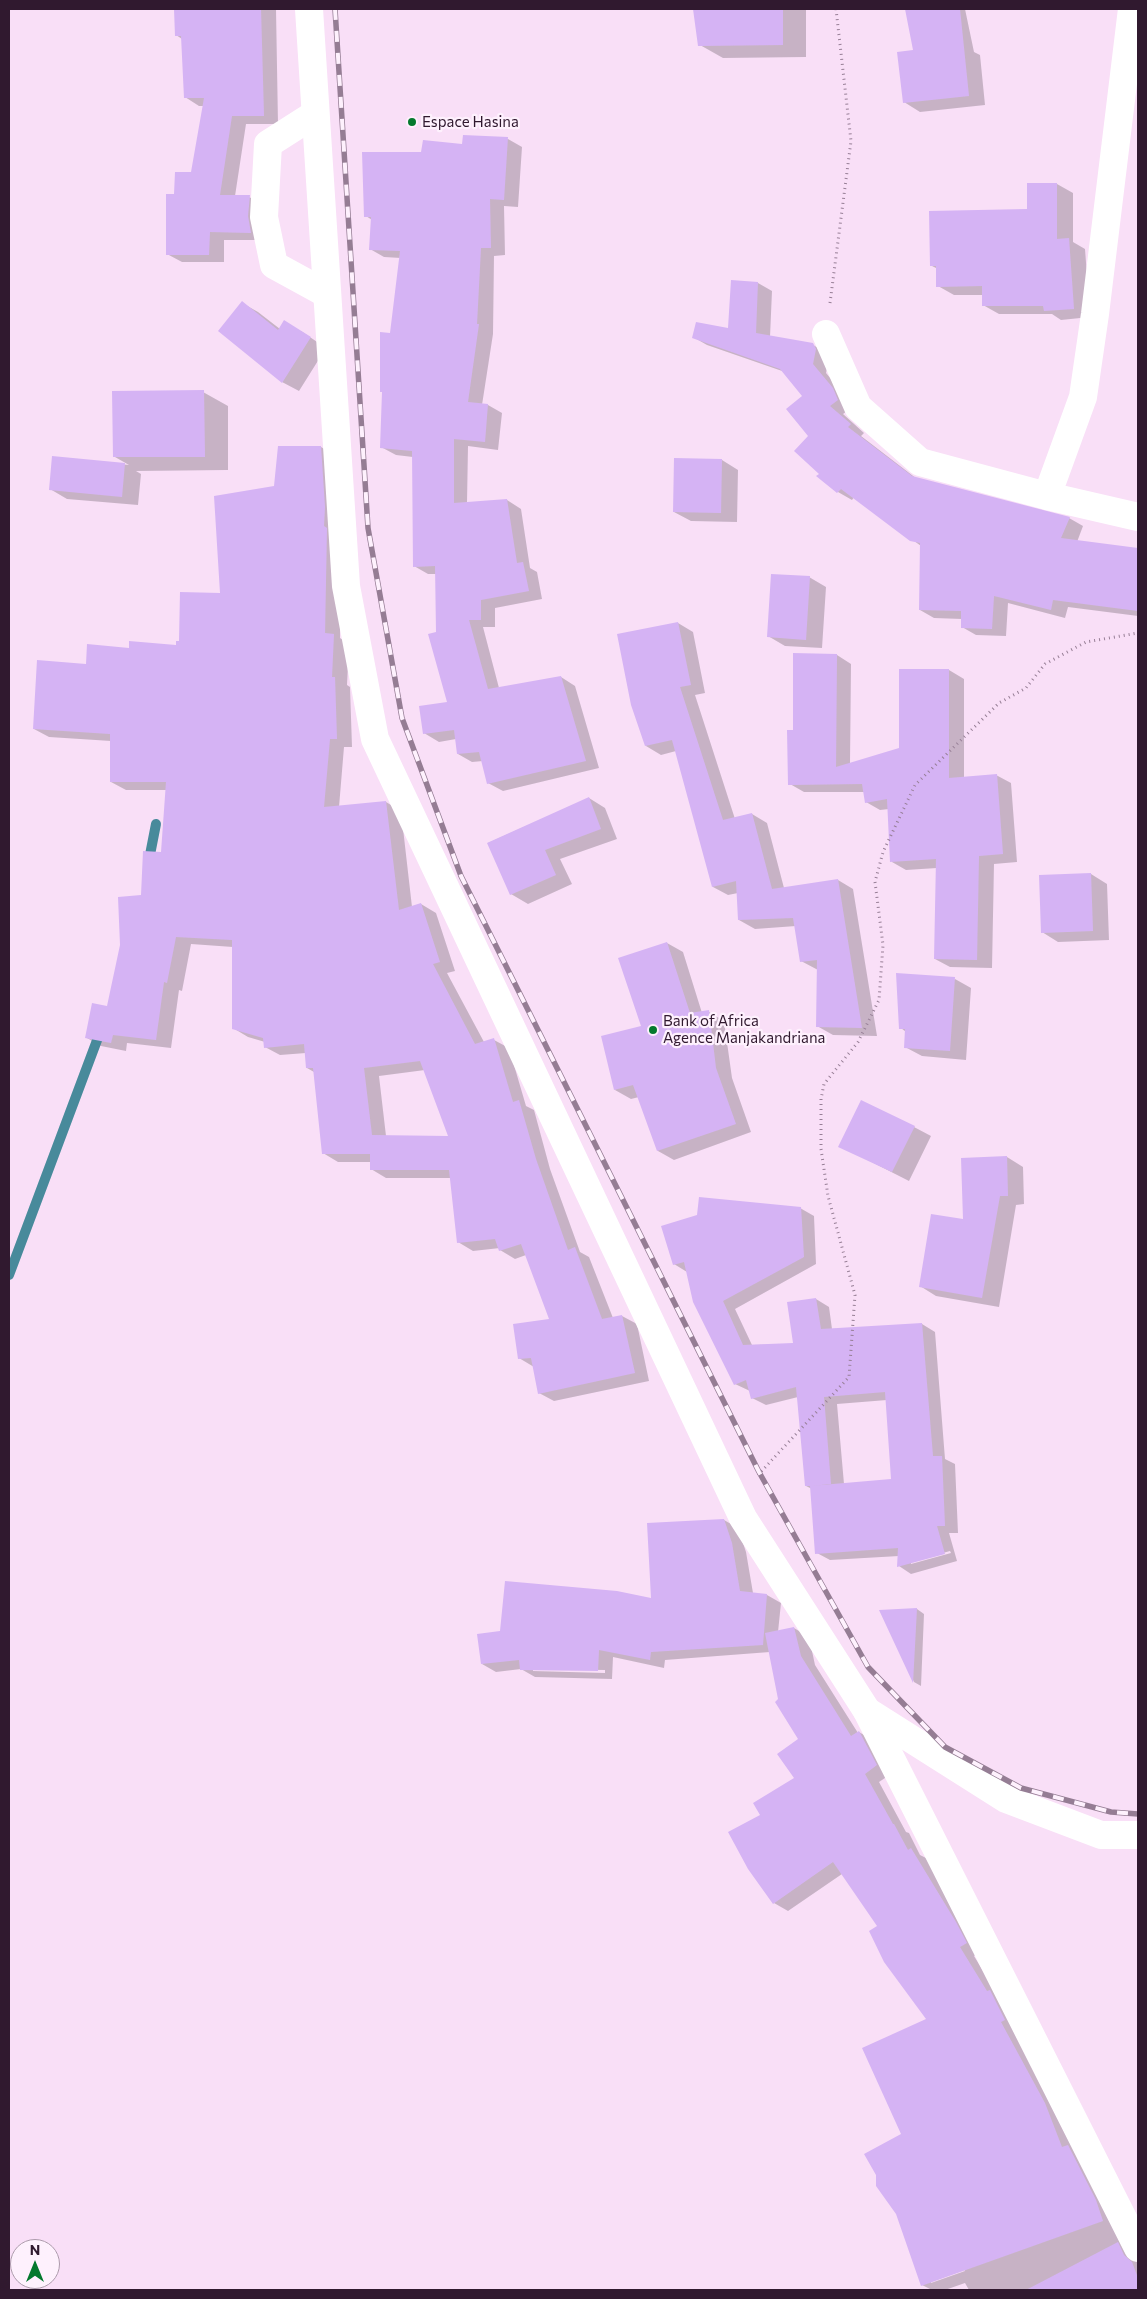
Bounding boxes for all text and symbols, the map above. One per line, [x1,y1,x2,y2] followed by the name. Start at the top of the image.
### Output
[422,113,519,131] place label: Espace Hasina
[406,116,418,128] marker: Espace Hasina
[663,1012,825,1047] place label: Bank of Africa Agence Manjakandriana
[647,1024,659,1036] marker: Bank of Africa Agence Manjakandriana
[10,2239,60,2289] north arrow
[30,2241,40,2258] text: N

